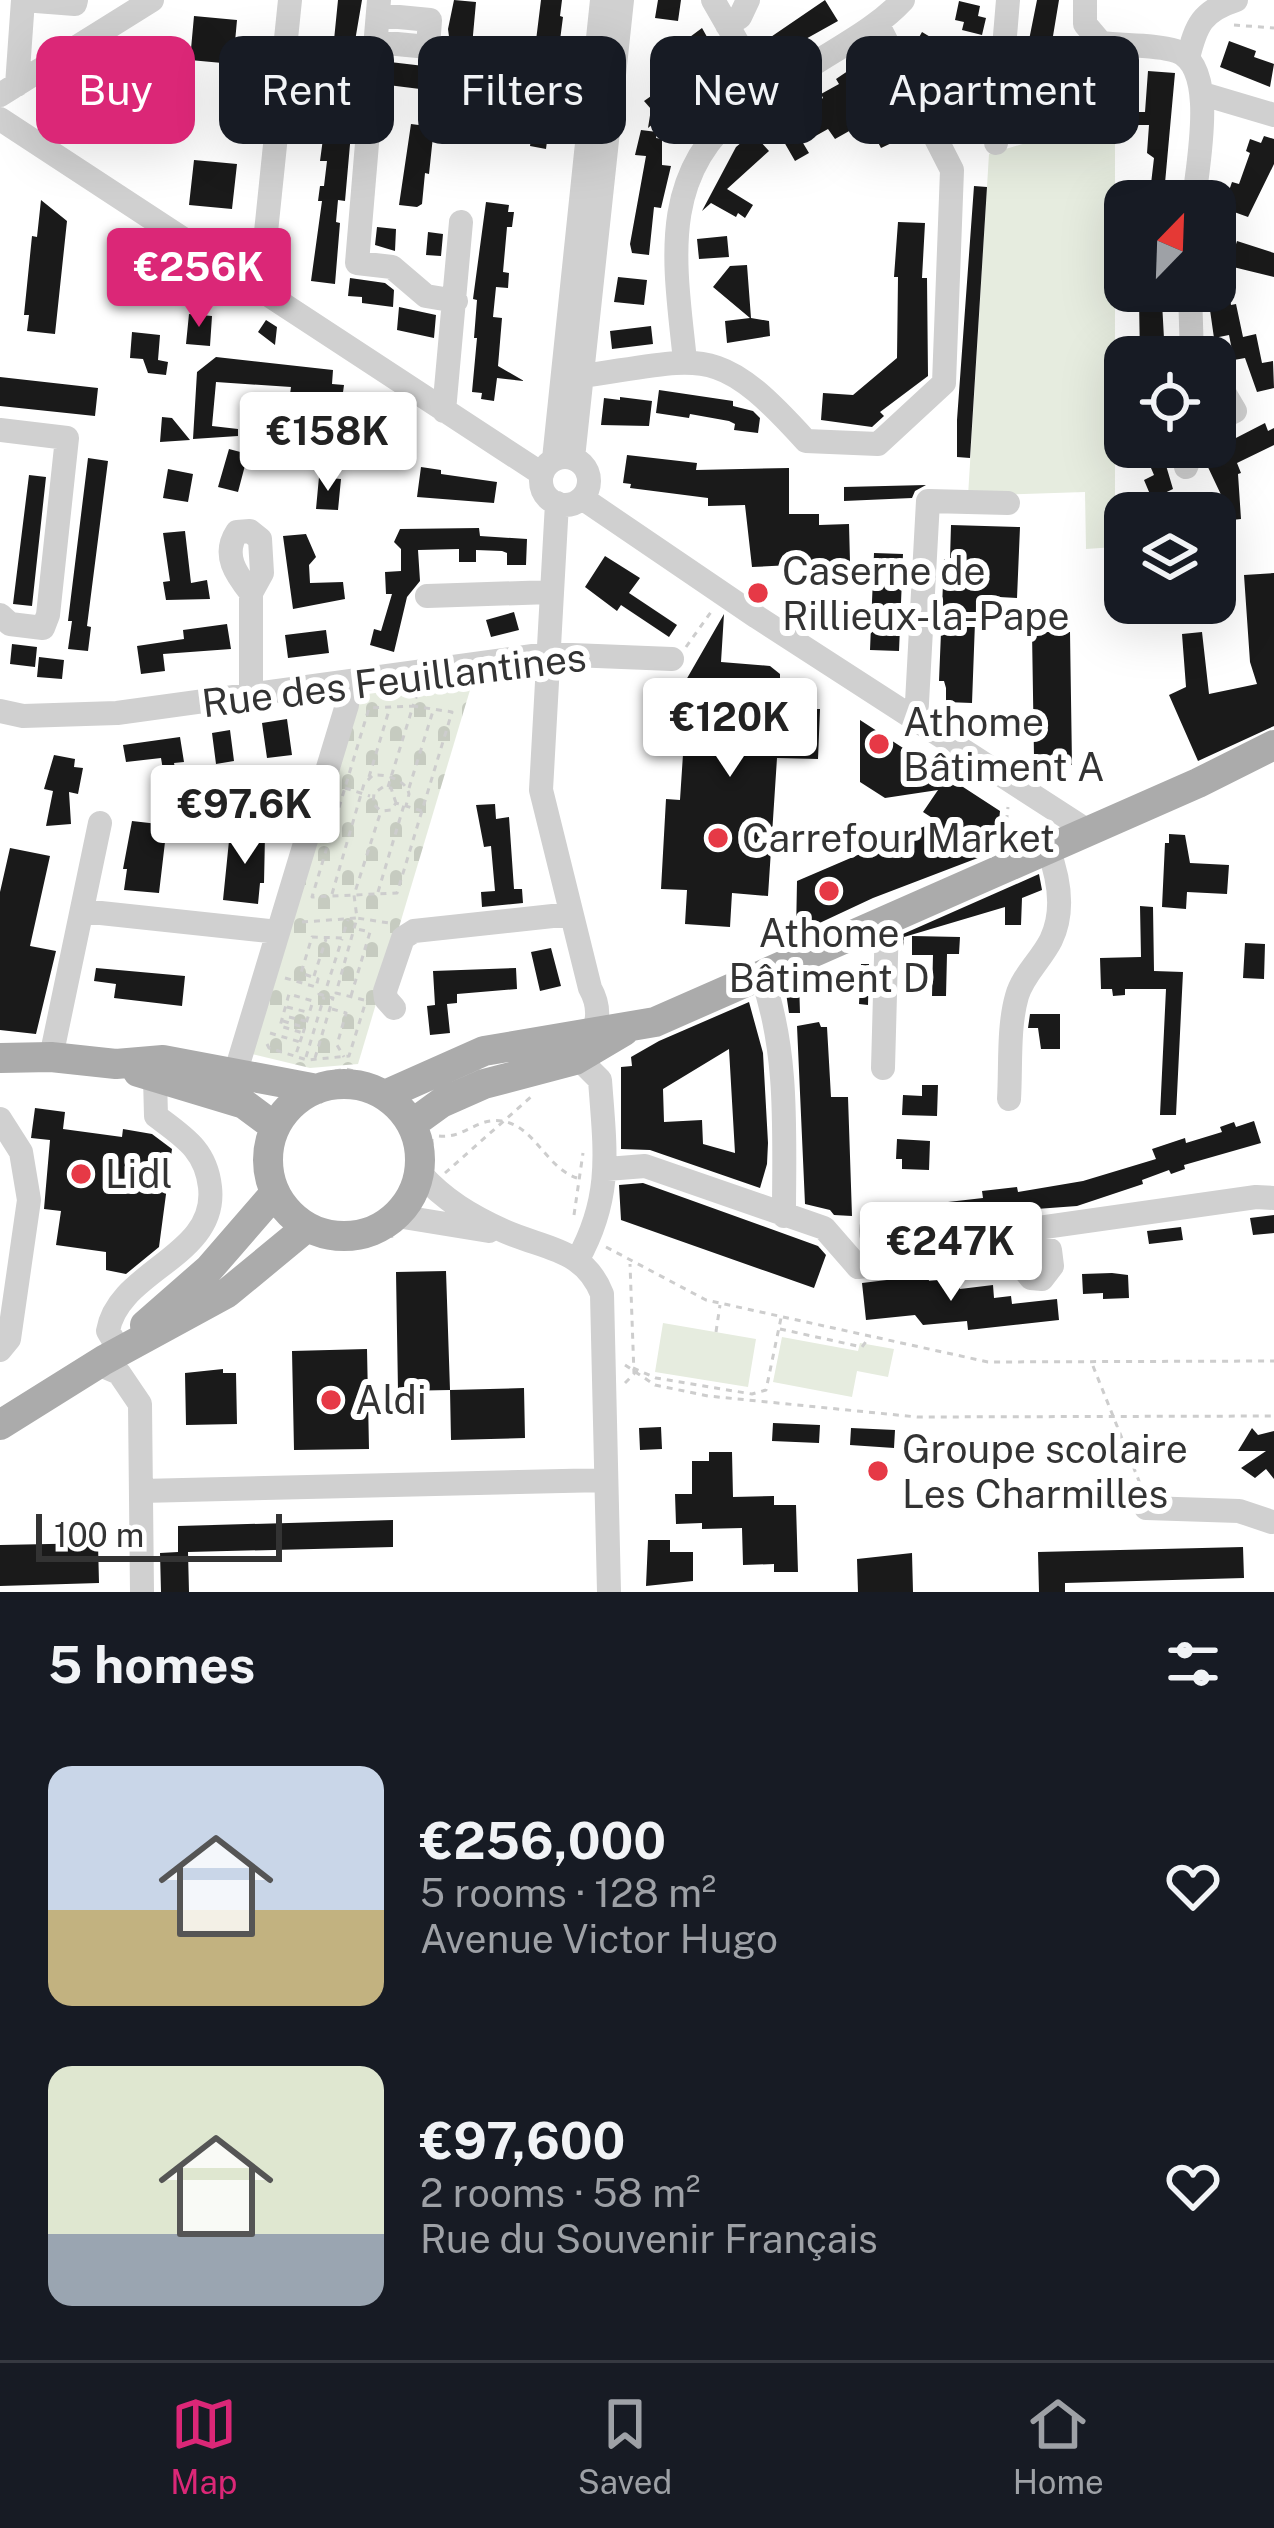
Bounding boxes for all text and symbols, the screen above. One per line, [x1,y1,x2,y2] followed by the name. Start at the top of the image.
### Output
[36,36,195,144] chip: Buy
[219,36,394,144] chip: Rent
[418,36,626,144] chip: Filters
[650,36,822,144] chip: New
[846,36,1139,144] chip: Apartment
[1104,180,1236,312] north arrow
[1104,180,1236,624] map controls
[115,228,283,330] pin: €256K
[134,244,264,290] text: €256K
[1104,336,1236,468] button: locate
[244,392,412,494] pin: €158K
[267,408,389,454] text: €158K
[1104,492,1236,624] button: layers
[782,548,1070,639] place label: Caserne de Rillieux-la-Pape
[745,580,771,606] marker: Caserne de Rillieux-la-Pape
[199,634,589,726] street label: Rue des Feuillantines
[646,678,814,780] pin: €120K
[670,694,790,740] text: €120K
[903,699,1105,790] place label: Athome Bâtiment A
[866,731,892,757] marker: Athome Bâtiment A
[147,765,343,867] pin: €97.6K
[178,781,312,827] text: €97.6K
[742,815,1055,861] place label: Carrefour Market
[705,825,731,851] marker: Carrefour Market
[816,878,842,904] marker: Athome Bâtiment D
[728,910,930,1001] place label: Athome Bâtiment D
[105,1151,173,1197] place label: Lidl
[68,1161,94,1187] marker: Lidl
[867,1202,1035,1304] pin: €247K
[887,1218,1015,1264] text: €247K
[355,1377,427,1423] place label: Aldi
[318,1387,344,1413] marker: Aldi
[902,1426,1188,1517] place label: Groupe scolaire Les Charmilles
[865,1458,891,1484] marker: Groupe scolaire Les Charmilles
[36,1508,282,1561] scale bar
[54,1516,144,1554] text: 100 m
[1160,1631,1226,1697] icon: filters
[48,1635,255,1694] text: 5 homes
[420,1811,666,1870] text: €256,000
[144,1814,288,1958] icon: home
[1160,1853,1226,1919] icon: heart
[420,1870,716,1916] text: 5 rooms · 128 m²
[420,1916,778,1962] text: Avenue Victor Hugo
[420,2111,625,2170] text: €97,600
[144,2114,288,2258] icon: home
[1160,2153,1226,2219] icon: heart
[420,2170,700,2216] text: 2 rooms · 58 m²
[420,2216,878,2262] text: Rue du Souvenir Français
[170,2391,237,2501] tab: Map
[578,2391,672,2501] tab: Saved
[1013,2391,1104,2501] tab: Home

